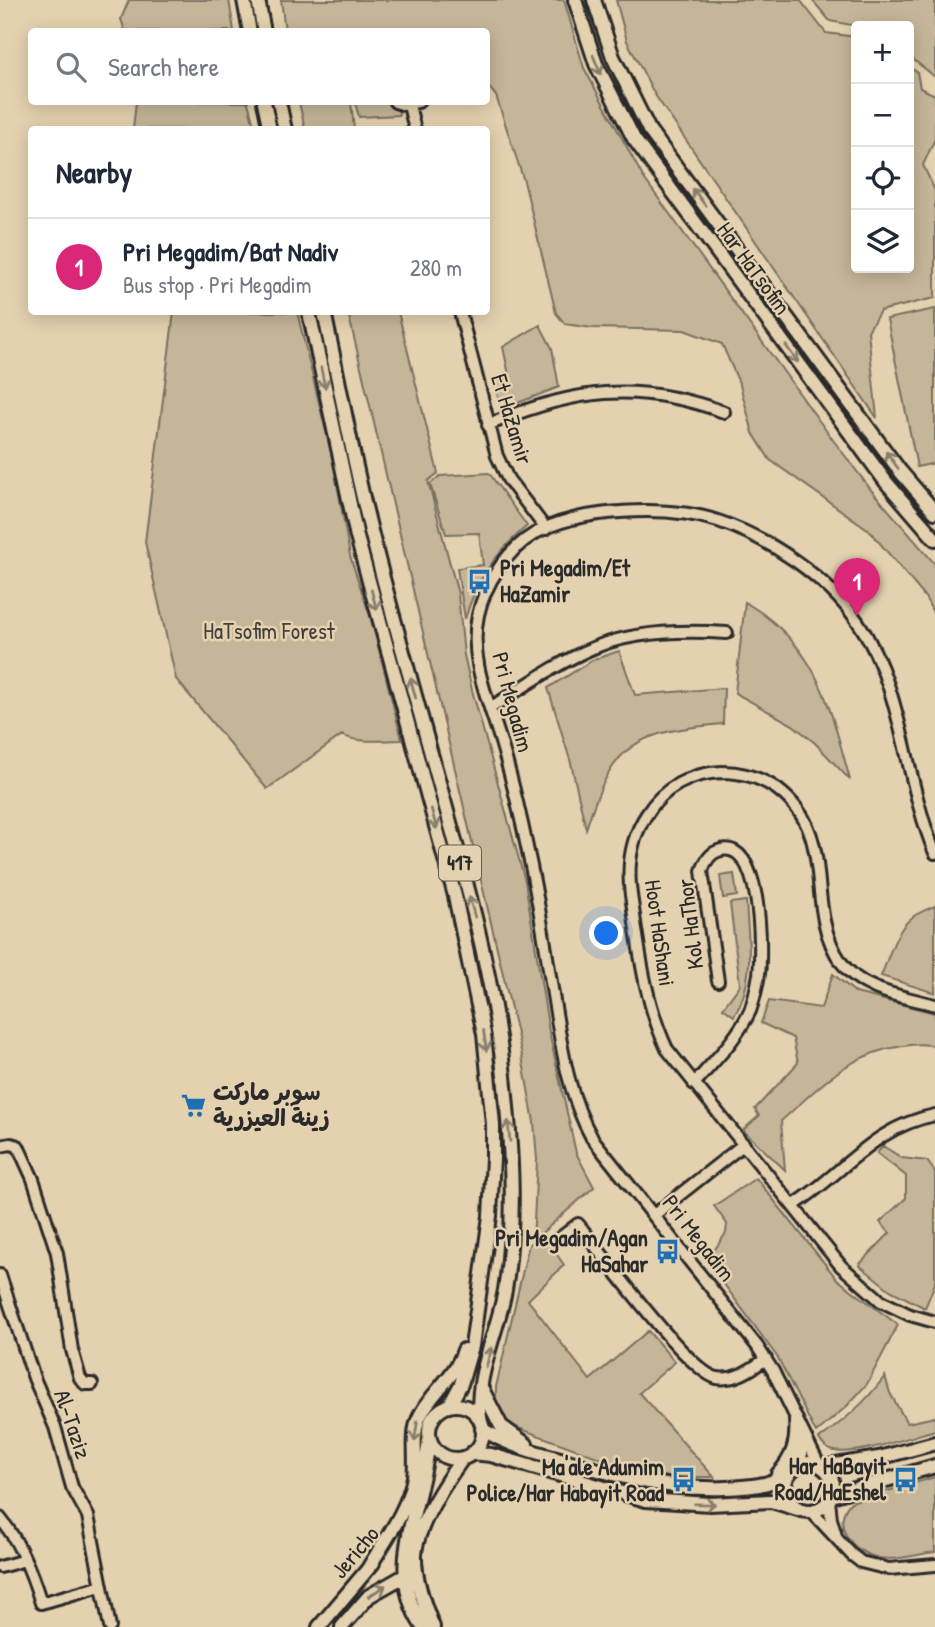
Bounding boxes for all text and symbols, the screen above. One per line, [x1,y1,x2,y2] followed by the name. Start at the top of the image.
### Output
[851,21,914,273] map controls
[851,21,914,84] button: +
[28,28,490,105] search box
[52,48,90,86] icon: search
[108,49,219,84] text: Search here
[591,53,604,75] one-way arrow
[851,84,914,147] button: −
[851,147,914,210] button: locate
[56,152,132,192] text: Nearby
[691,189,706,207] one-way arrow
[851,210,914,273] button: layers
[710,215,799,320] street label: Har HaTsofim
[123,234,338,269] text: Pri Megadim/Bat Nadiv
[75,252,83,283] text: 1
[410,252,462,283] text: 280 m
[123,269,311,300] text: Bus stop · Pri Megadim
[784,344,799,363] one-way arrow
[317,366,330,389] one-way arrow
[484,370,541,468] street label: Et HaZamir
[884,451,899,469] one-way arrow
[500,552,631,609] place label: Pri Megadim/Et HaZamir
[834,558,880,616] pin: 1
[466,567,494,595] bus stop icon: Pri Megadim/Et HaZamir
[368,588,381,611] one-way arrow
[203,615,336,646] park label: HaTsofim Forest
[485,648,542,755] street label: Pri Megadim
[405,677,418,699] one-way arrow
[428,807,441,830] one-way arrow
[439,846,481,880] road number: 417
[669,877,710,971] street label: Kol HaThor
[638,878,683,988] street label: Hoot HaShani
[465,896,478,919] one-way arrow
[589,916,623,950] your location
[479,1029,492,1052] one-way arrow
[213,1076,330,1133] place label: سوبر ماركت زينة العيزرية
[179,1091,207,1119] supermarket icon: سوبر ماركت زينة العيزرية
[502,1121,515,1143] one-way arrow
[656,1188,743,1288] street label: Pri Megadim
[495,1222,648,1279] place label: Pri Megadim/Agan HaSahar
[654,1237,682,1265] bus stop icon: Pri Megadim/Agan HaSahar
[483,1346,496,1368] one-way arrow
[47,1385,100,1463] street label: Al-Taziz
[410,1419,423,1442] one-way arrow
[775,1450,887,1507] place label: Har HaBayit Road/HaEshel
[467,1451,664,1509] place label: Ma'ale Adumim Police/Har Habayit Road
[892,1465,920,1493] bus stop icon: Har HaBayit Road/HaEshel
[670,1466,698,1494] bus stop icon: Ma'ale Adumim Police/Har Habayit Road
[693,1497,716,1511] one-way arrow
[324,1519,386,1584] street label: Jericho
[367,1583,386,1598] one-way arrow

